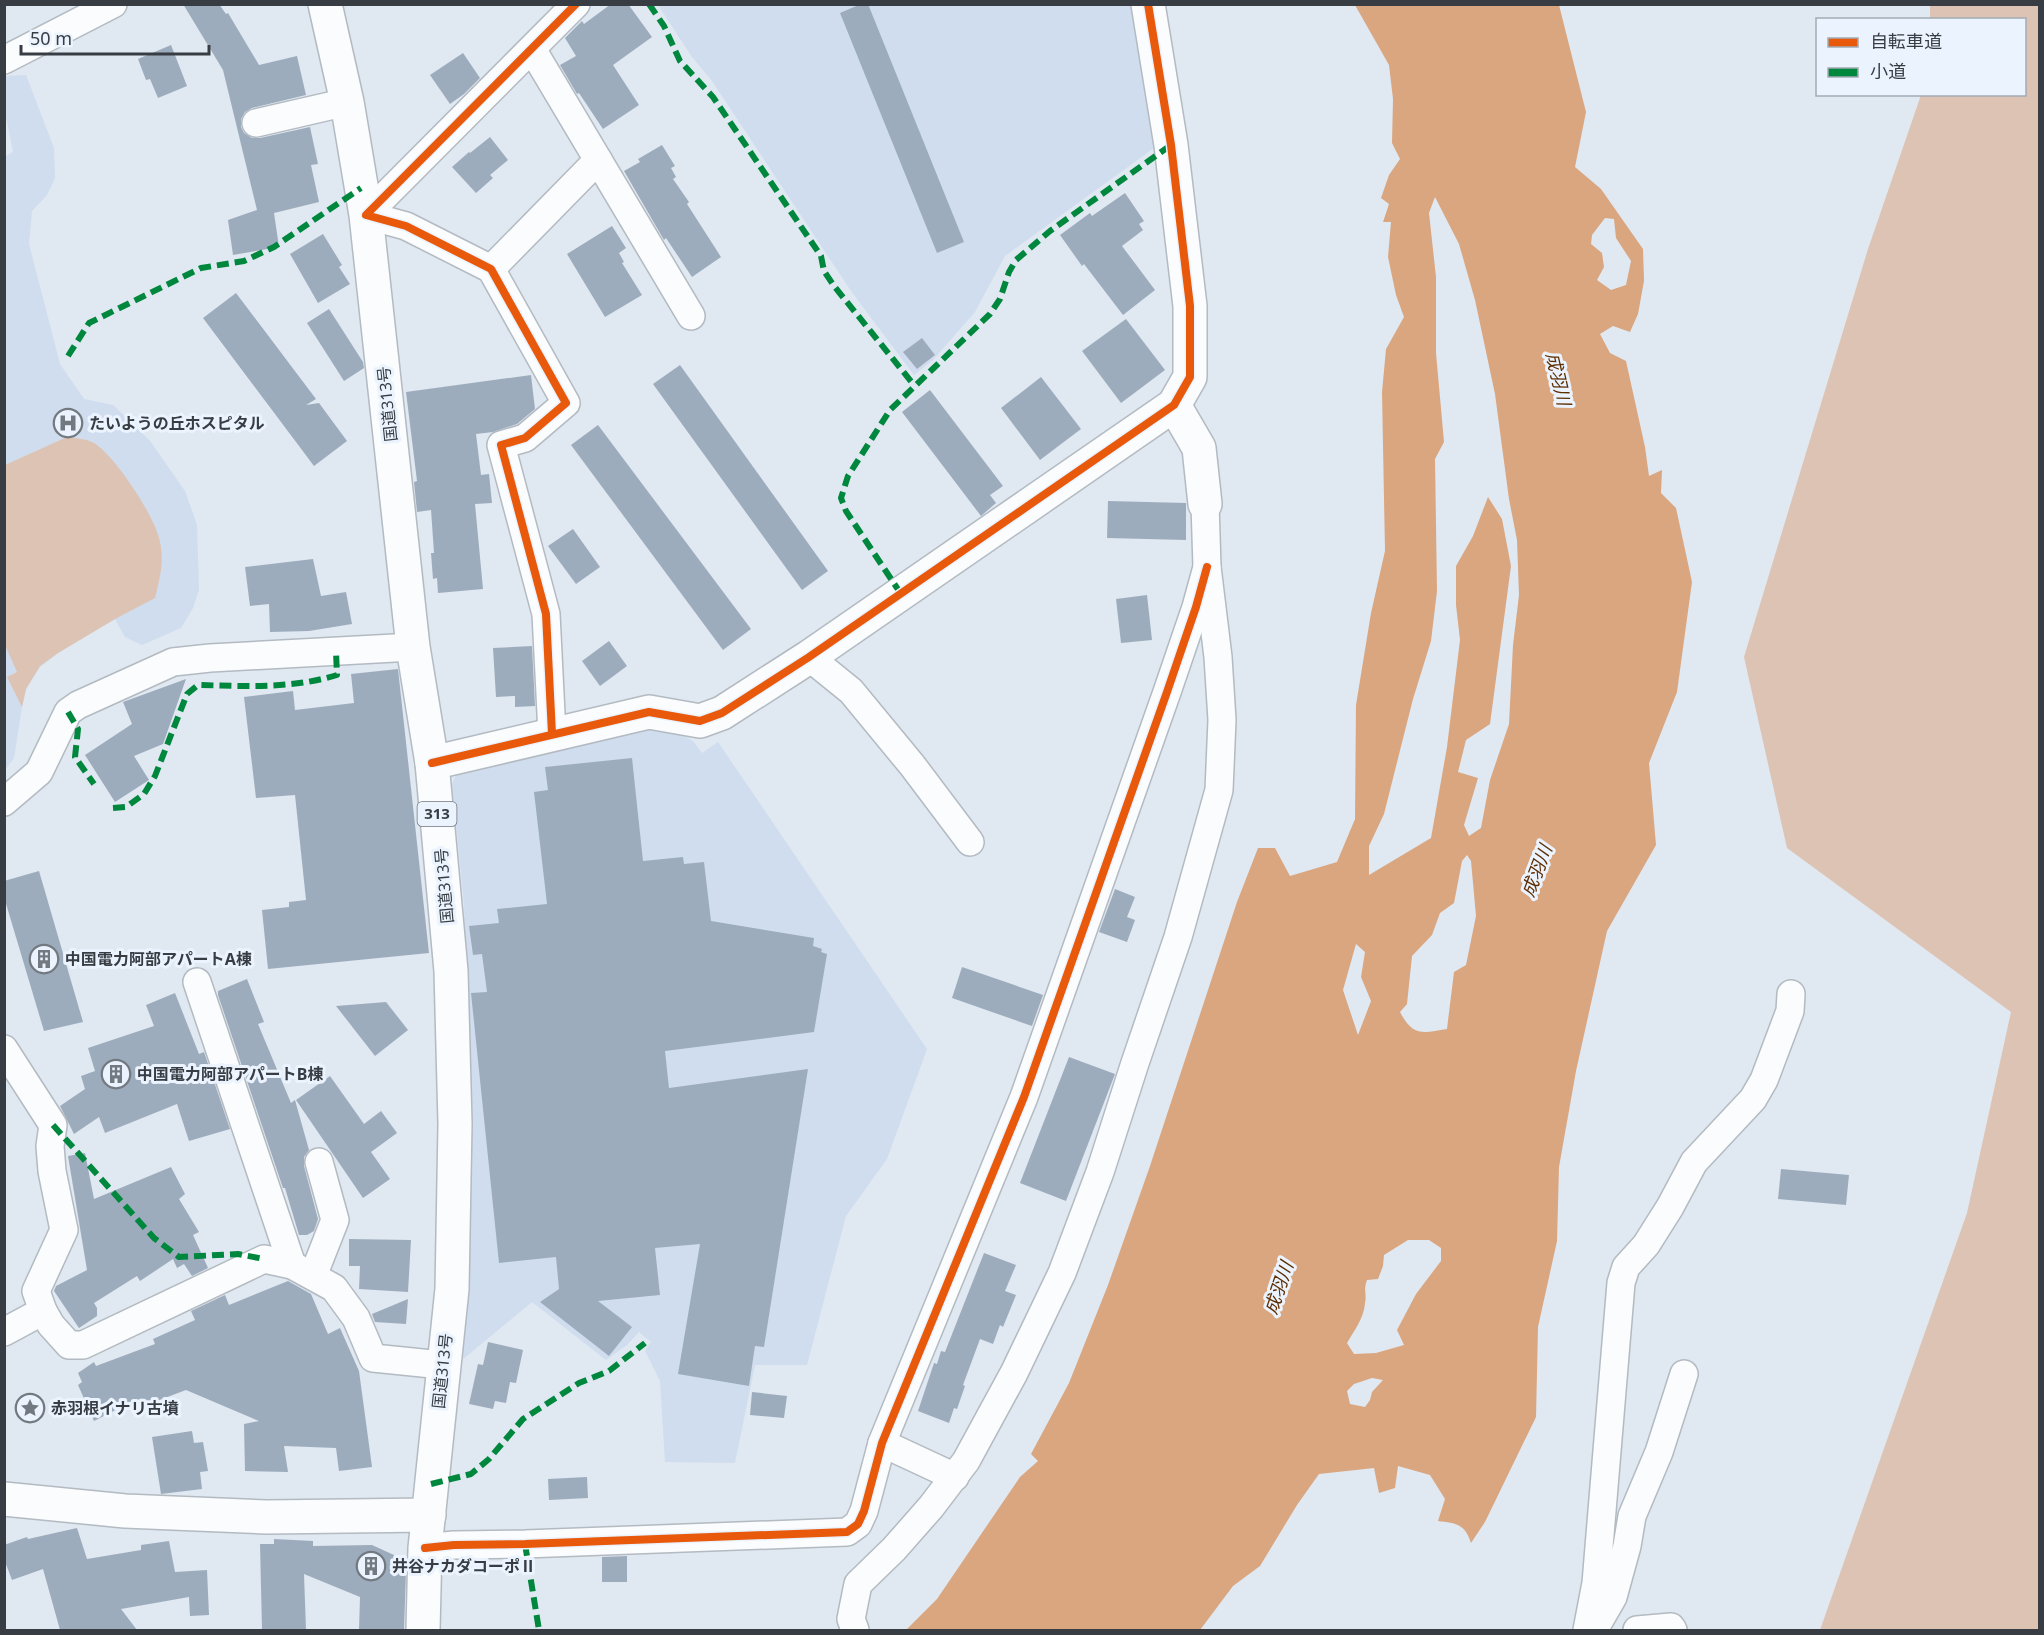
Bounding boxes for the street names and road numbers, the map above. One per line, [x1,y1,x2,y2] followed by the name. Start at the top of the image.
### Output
[372,365,402,443] street label: 国道313号
[418,802,456,826] road number: 313
[430,847,458,925] street label: 国道313号
[427,1332,457,1410] street label: 国道313号

